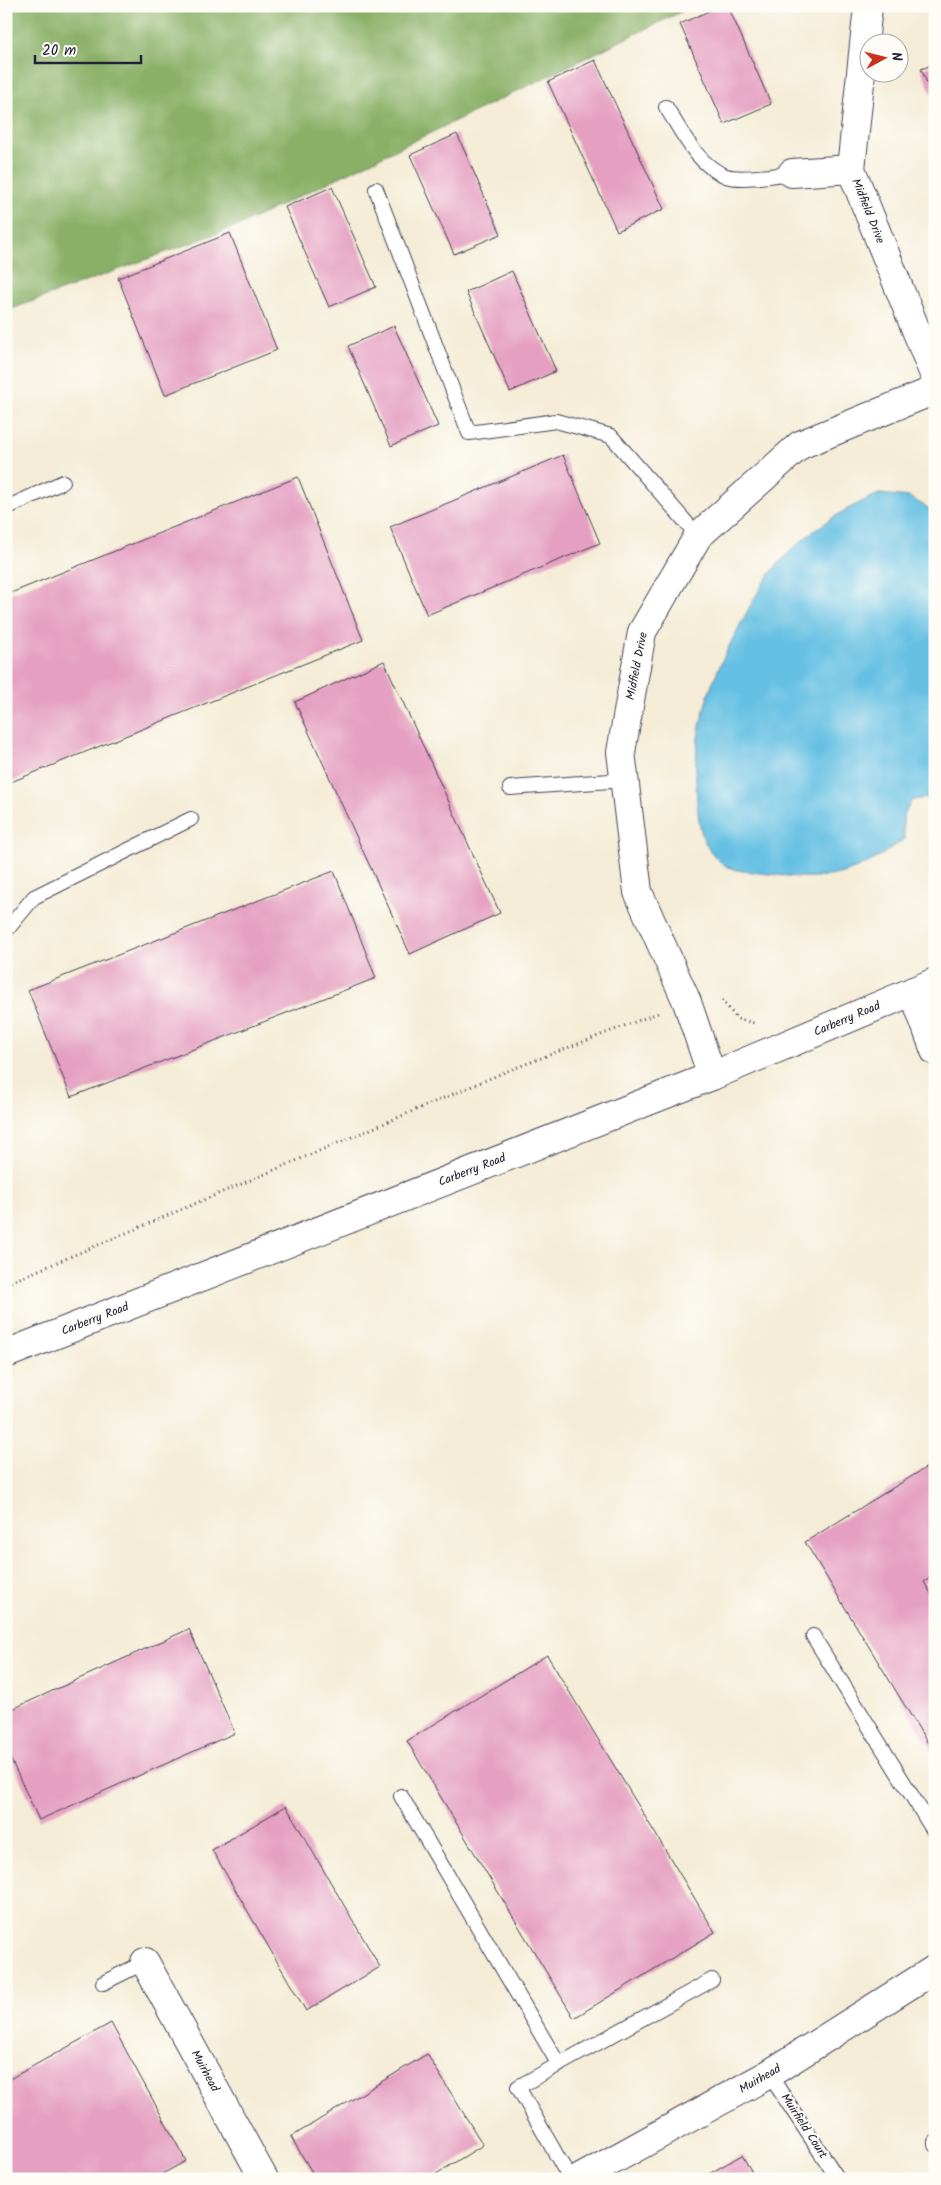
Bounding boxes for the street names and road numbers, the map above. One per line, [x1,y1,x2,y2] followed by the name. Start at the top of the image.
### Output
[846,176,890,247] street label: Midfield Drive
[621,630,653,702] street label: Midfield Drive
[811,996,884,1042] street label: Carberry Road
[435,1148,509,1192] street label: Carberry Road
[58,1297,132,1341] street label: Carberry Road
[186,2046,225,2096] street label: Muirhead
[736,2059,785,2099] street label: Muirhead
[776,2090,832,2163] street label: Muirfield Court

